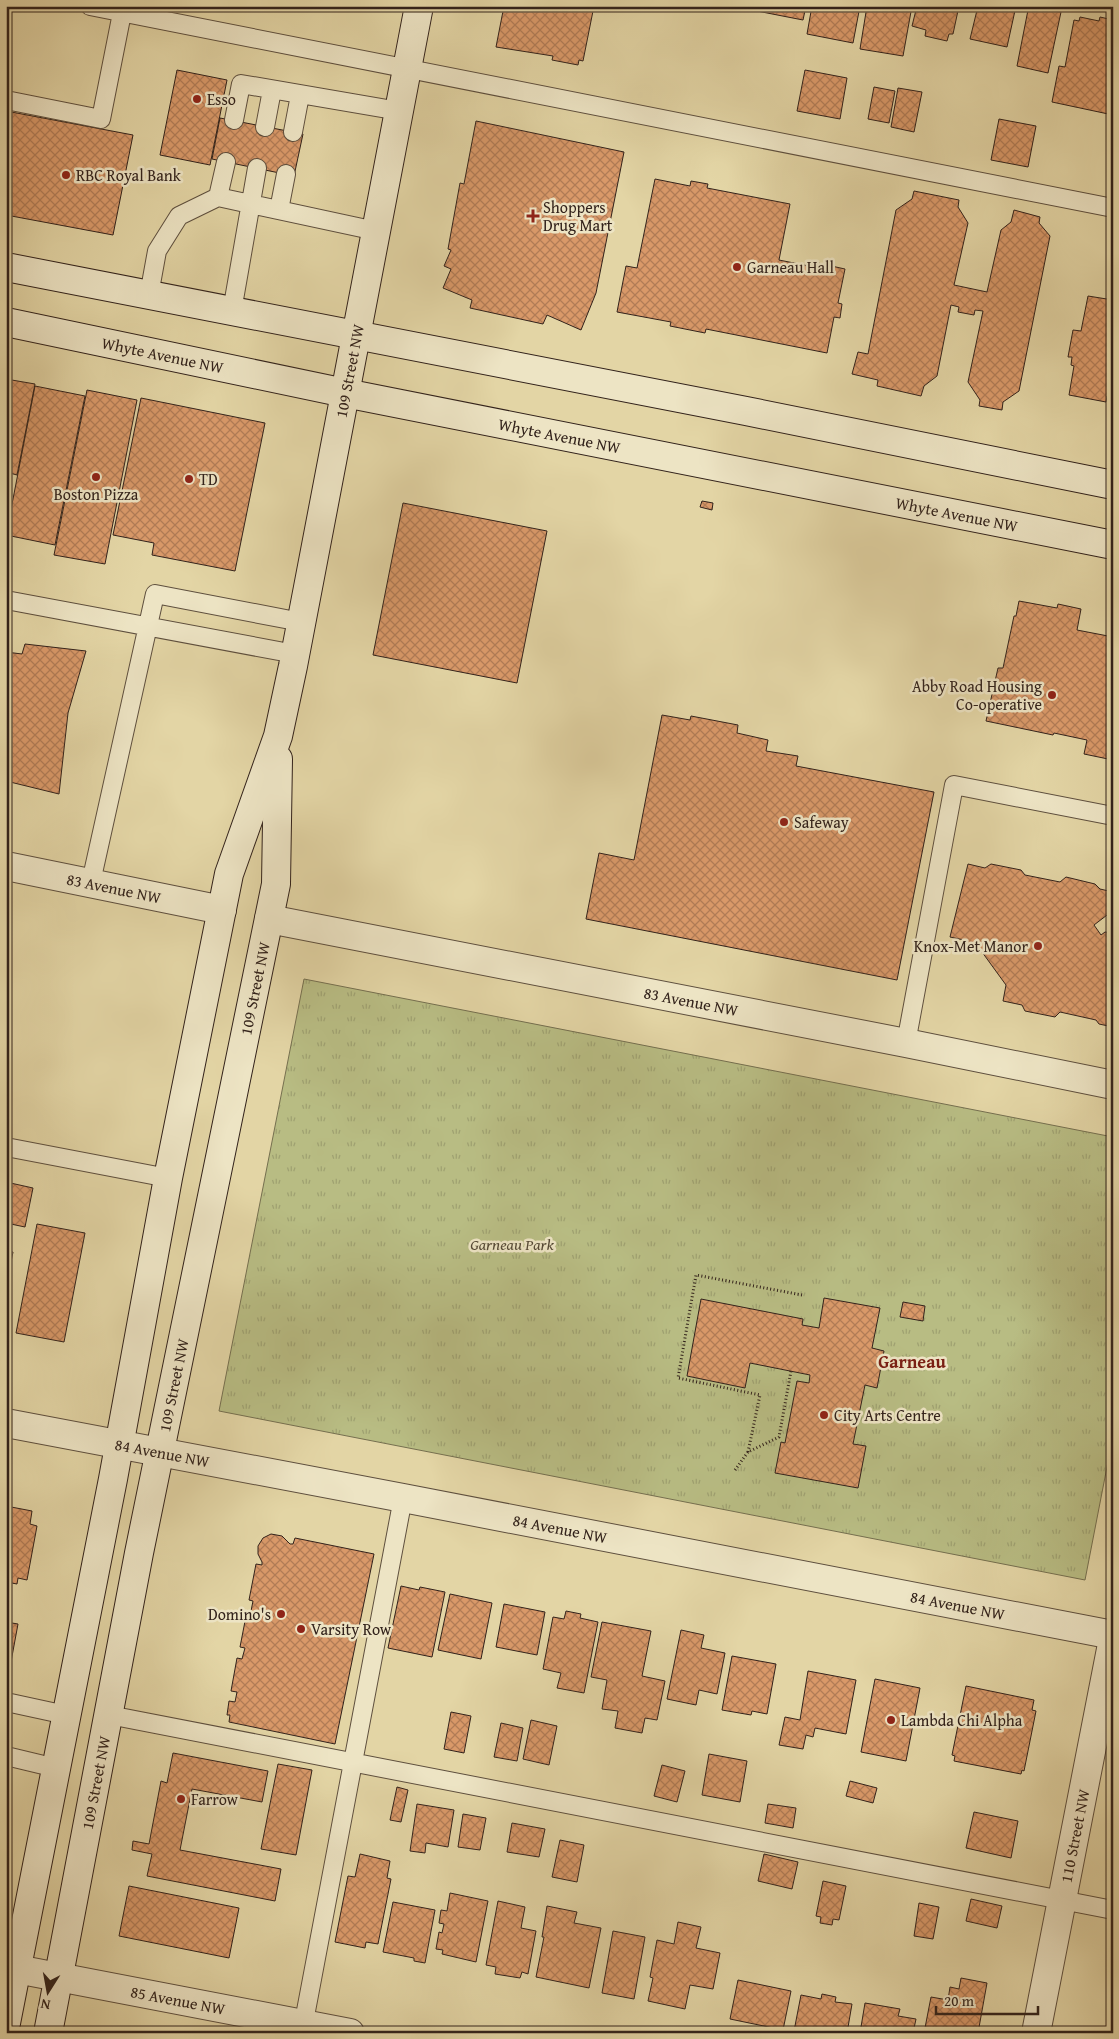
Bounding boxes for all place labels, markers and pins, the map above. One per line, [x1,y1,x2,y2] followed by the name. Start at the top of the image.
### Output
[207,87,236,111] place label: Esso
[191,93,203,105] marker: Esso
[76,163,182,187] place label: RBC Royal Bank
[60,169,72,181] marker: RBC Royal Bank
[543,195,613,237] place label: Shoppers Drug Mart
[527,210,539,222] marker: Shoppers Drug Mart
[747,255,834,279] place label: Garneau Hall
[731,261,743,273] marker: Garneau Hall
[199,467,218,491] place label: TD
[90,471,102,483] marker: Boston Pizza
[183,473,195,485] marker: TD
[54,482,139,506] place label: Boston Pizza
[912,674,1042,716] place label: Abby Road Housing Co-operative
[1046,689,1058,701] marker: Abby Road Housing Co-operative
[794,810,849,834] place label: Safeway
[778,816,790,828] marker: Safeway
[914,934,1028,958] place label: Knox-Met Manor
[1032,940,1044,952] marker: Knox-Met Manor
[834,1403,941,1427] place label: City Arts Centre
[818,1409,830,1421] marker: City Arts Centre
[208,1602,271,1626] place label: Domino's
[275,1608,287,1620] marker: Domino's
[311,1617,392,1641] place label: Varsity Row
[295,1623,307,1635] marker: Varsity Row
[901,1708,1023,1732] place label: Lambda Chi Alpha
[885,1714,897,1726] marker: Lambda Chi Alpha
[191,1787,239,1811] place label: Farrow
[175,1793,187,1805] marker: Farrow

